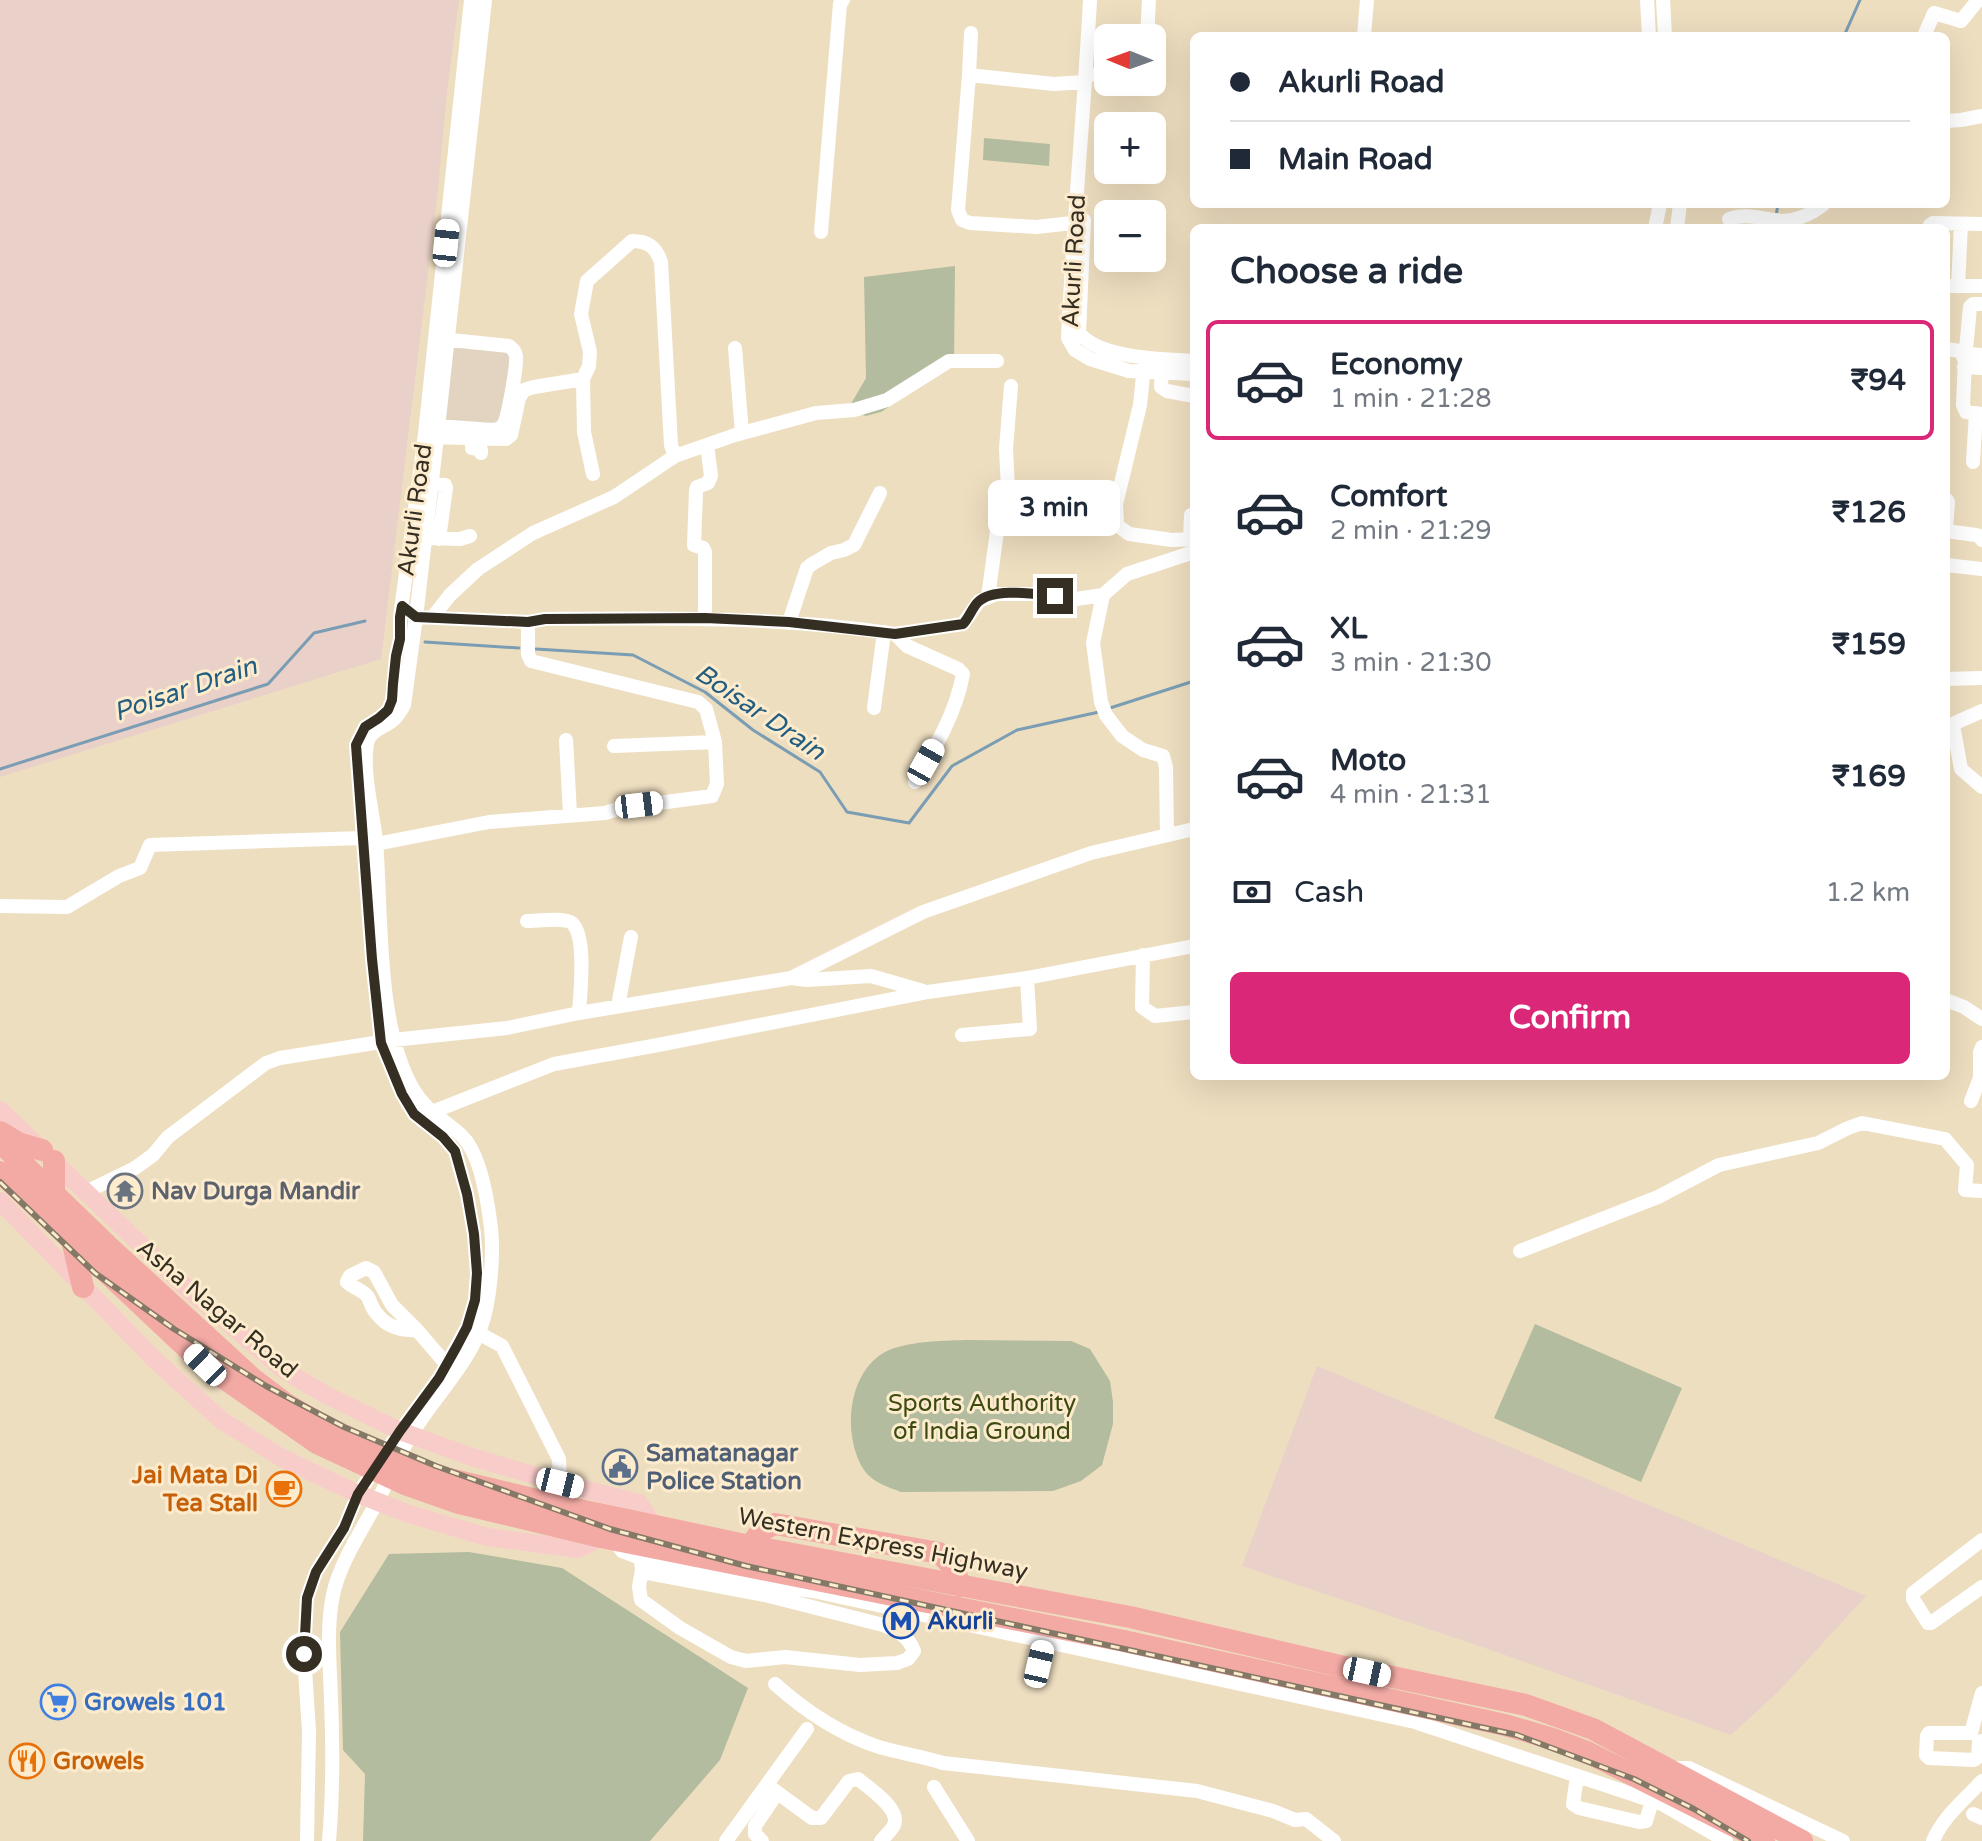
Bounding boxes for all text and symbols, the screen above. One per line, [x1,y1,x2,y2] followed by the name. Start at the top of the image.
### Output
[1094,24,1166,96] north arrow
[1094,24,1166,272] map controls
[1278,64,1444,101] text: Akurli Road
[1094,112,1166,184] button: +
[1278,141,1433,178] text: Main Road
[1056,194,1092,328] street label: Akurli Road
[1094,200,1166,272] button: −
[432,218,460,268] car
[1230,250,1463,293] text: Choose a ride
[1234,344,1306,416] icon: car
[1330,346,1463,383] text: Economy
[1851,362,1906,399] text: ₹94
[1330,383,1492,414] text: 1 min · 21:28
[391,442,439,578] street label: Akurli Road
[1234,476,1306,548] icon: car
[1330,478,1448,515] text: Comfort
[989,480,1121,536] callout: 3 min
[1019,492,1089,523] text: 3 min
[1832,494,1906,531] text: ₹126
[1330,515,1492,546] text: 2 min · 21:29
[1037,578,1073,614] route end
[1234,608,1306,680] icon: car
[1330,610,1367,647] text: XL
[1832,626,1906,663] text: ₹159
[1330,647,1492,678] text: 3 min · 21:30
[109,650,262,728] water label: Poisar Drain
[689,657,832,767] water label: Boisar Drain
[904,735,948,789] car
[1234,740,1306,812] icon: car
[1330,742,1406,779] text: Moto
[1832,758,1906,795] text: ₹169
[1330,779,1492,810] text: 4 min · 21:31
[614,790,664,820] car
[1230,870,1274,914] icon: cash
[1294,874,1364,911] text: Cash
[1826,877,1910,908] text: 1.2 km
[1230,972,1910,1064] button: Confirm
[106,1172,144,1210] temple icon: Nav Durga Mandir
[151,1177,361,1206] place label: Nav Durga Mandir
[131,1233,303,1385] street label: Asha Nagar Road
[179,1340,231,1390] car
[888,1389,1076,1446] park label: Sports Authority of India Ground
[646,1439,802,1496] place label: Samatanagar Police Station
[601,1448,639,1486] public building icon: Samatanagar Police Station
[131,1461,258,1518] place label: Jai Mata Di Tea Stall
[534,1466,586,1500] car
[265,1470,303,1508] cafe icon: Jai Mata Di Tea Stall
[736,1502,1030,1586] street label: Western Express Highway
[882,1602,920,1640] metro station icon: Akurli
[927,1607,994,1636] place label: Akurli
[286,1636,322,1672] route start
[1022,1638,1056,1690] car
[1341,1655,1393,1689] car
[39,1683,77,1721] supermarket icon: Growels 101
[84,1688,227,1717] place label: Growels 101
[8,1742,46,1780] restaurant icon: Growels
[53,1747,144,1776] place label: Growels

